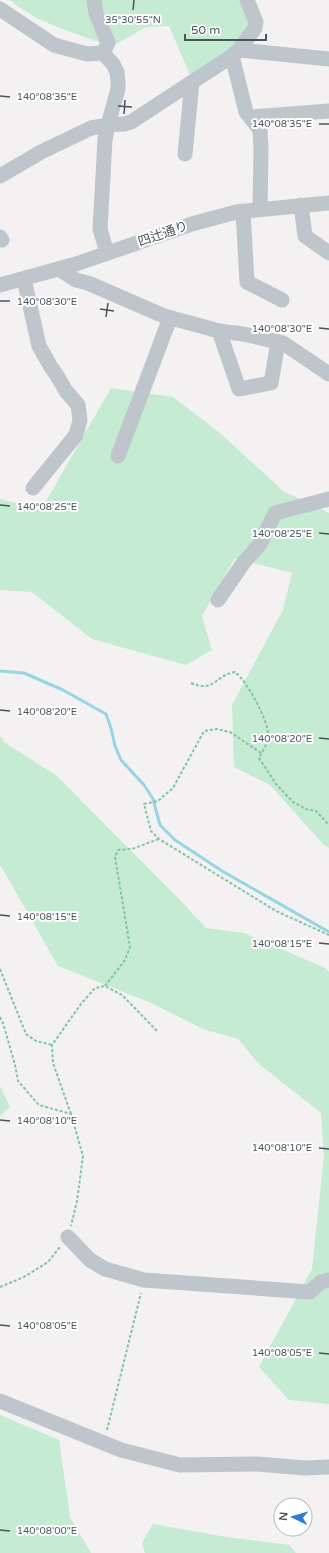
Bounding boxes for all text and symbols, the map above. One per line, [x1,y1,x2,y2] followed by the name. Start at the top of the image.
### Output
[105,14,161,26] text: 35°30'55"N
[185,16,266,42] scale bar
[191,23,220,37] text: 50 m
[17,91,77,103] text: 140°08'35"E
[252,118,312,130] text: 140°08'35"E
[136,218,190,250] street label: 四辻通り
[17,296,77,308] text: 140°08'30"E
[252,323,312,335] text: 140°08'30"E
[17,501,77,513] text: 140°08'25"E
[252,528,312,540] text: 140°08'25"E
[17,706,77,718] text: 140°08'20"E
[252,733,312,745] text: 140°08'20"E
[17,911,77,923] text: 140°08'15"E
[252,938,312,950] text: 140°08'15"E
[17,1115,77,1127] text: 140°08'10"E
[252,1142,312,1154] text: 140°08'10"E
[17,1320,77,1332] text: 140°08'05"E
[252,1347,312,1359] text: 140°08'05"E
[273,1497,313,1537] north arrow
[277,1511,290,1521] text: N
[17,1525,77,1537] text: 140°08'00"E

